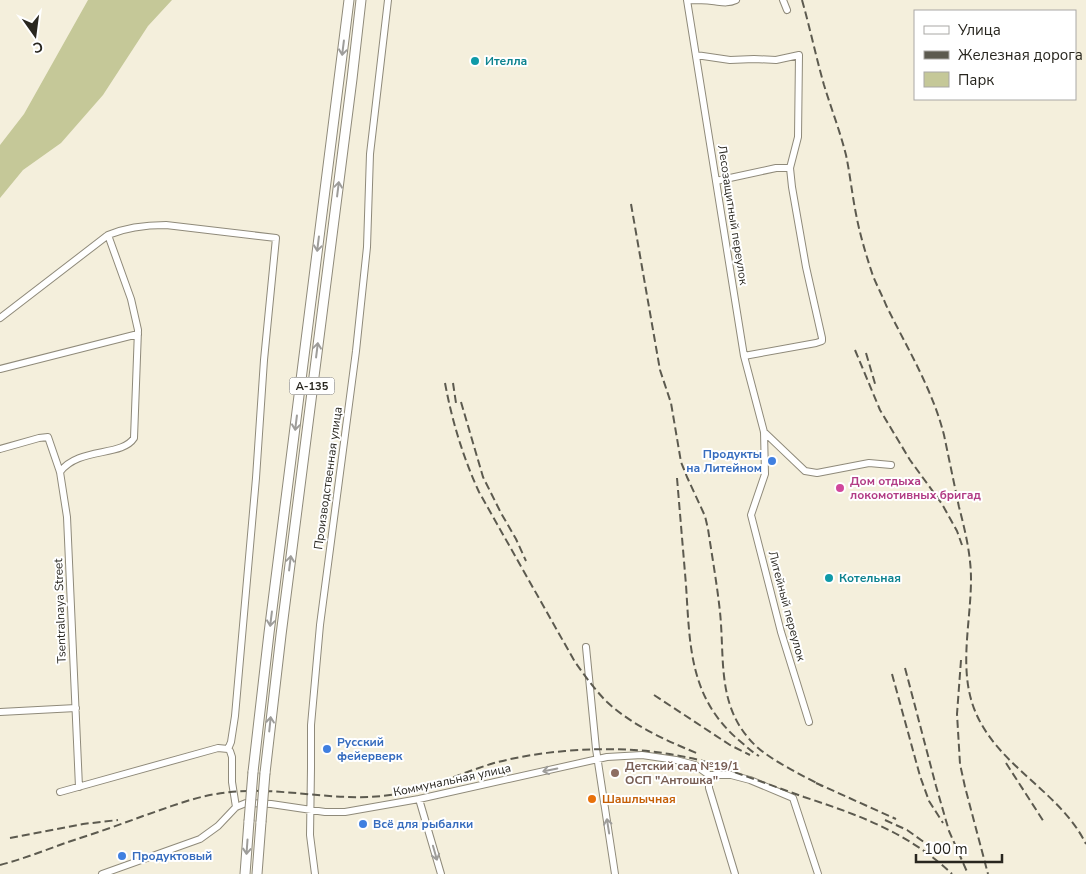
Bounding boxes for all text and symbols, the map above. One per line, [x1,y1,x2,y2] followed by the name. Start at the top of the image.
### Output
[10,10,60,60] north arrow
[914,10,1076,100] legend
[957,20,1001,40] text: Улица
[31,37,45,58] text: С
[338,40,348,56] one-way arrow
[958,45,1083,65] text: Железная дорога
[485,53,527,69] place label: Ителла
[469,55,481,67] marker: Ителла
[958,70,994,90] text: Парк
[714,144,752,287] street label: Лесозащитный переулок
[333,181,343,197] one-way arrow
[313,236,323,252] one-way arrow
[312,342,322,358] one-way arrow
[290,378,334,394] road number: А-135
[310,406,346,550] street label: Производственная улица
[291,415,301,431] one-way arrow
[686,446,762,476] place label: Продукты на Литейном
[766,455,778,467] marker: Продукты на Литейном
[850,473,982,503] place label: Дом отдыха локомотивных бригад
[834,482,846,494] marker: Дом отдыха локомотивных бригад
[765,549,810,664] street label: Литейный переулок
[285,555,295,571] one-way arrow
[50,557,70,664] street label: Tsentralnaya Street
[839,570,901,586] place label: Котельная
[823,572,835,584] marker: Котельная
[266,611,276,627] one-way arrow
[265,717,275,733] one-way arrow
[337,734,403,764] place label: Русский фейерверк
[321,743,333,755] marker: Русский фейерверк
[625,758,739,788] place label: Детский сад №19/1 ОСП "Антошка"
[392,760,512,800] street label: Коммунальная улица
[542,766,558,775] one-way arrow
[609,767,621,779] marker: Детский сад №19/1 ОСП "Антошка"
[602,791,676,807] place label: Шашлычная
[586,793,598,805] marker: Шашлычная
[373,816,473,832] place label: Всё для рыбалки
[357,818,369,830] marker: Всё для рыбалки
[602,818,612,834] one-way arrow
[916,832,1002,864] scale bar
[242,839,252,855] one-way arrow
[924,839,968,859] text: 100 m
[430,845,440,861] one-way arrow
[132,848,212,864] place label: Продуктовый
[116,850,128,862] marker: Продуктовый

